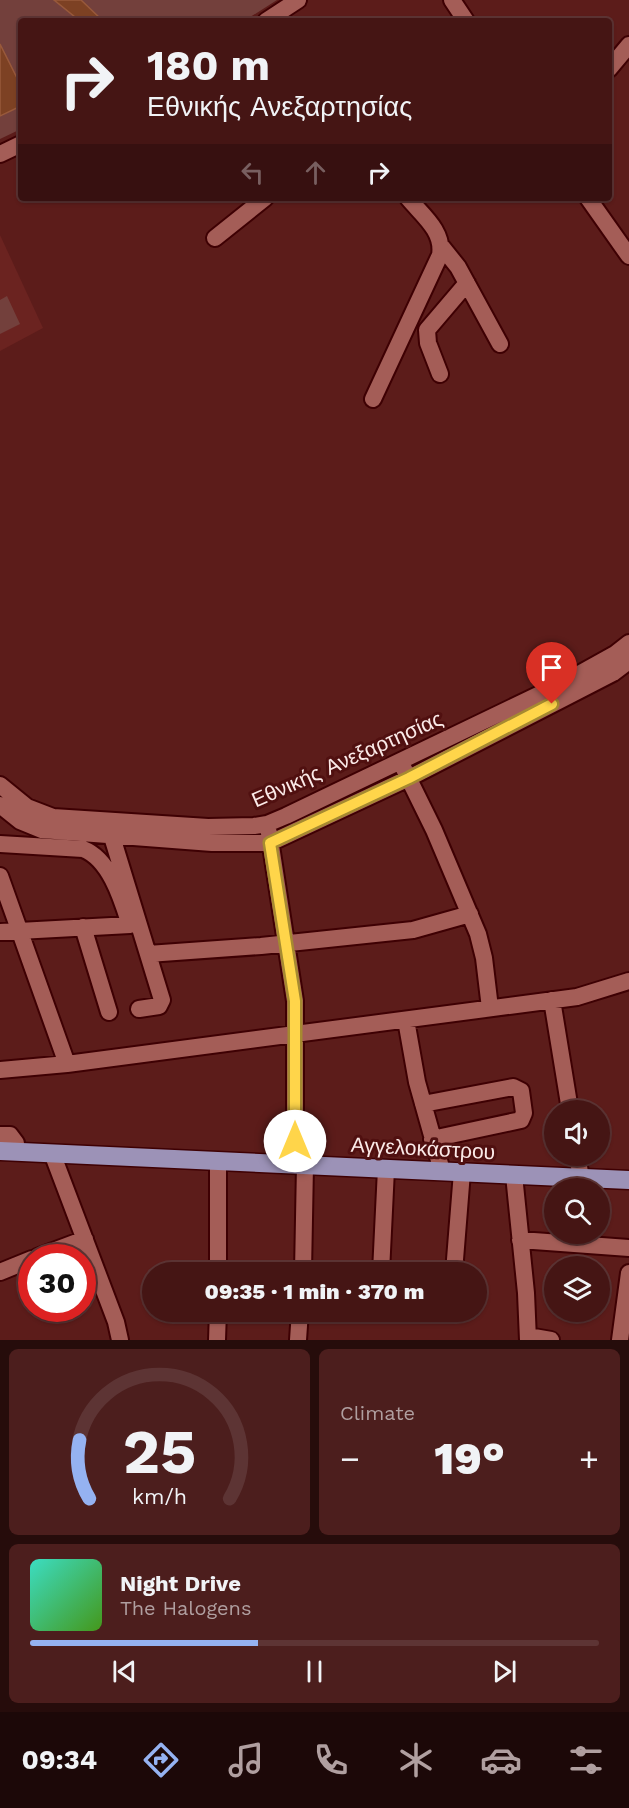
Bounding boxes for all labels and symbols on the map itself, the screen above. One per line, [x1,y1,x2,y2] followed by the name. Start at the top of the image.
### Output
[526,642,577,704] pin
[248,706,446,812] street label: Εθνικής Ανεξαρτησίας
[263,1109,327,1173] position arrow
[350,1132,496,1164] street label: Αγγελοκάστρου
[18,1244,96,1322] speed limit sign: 30

